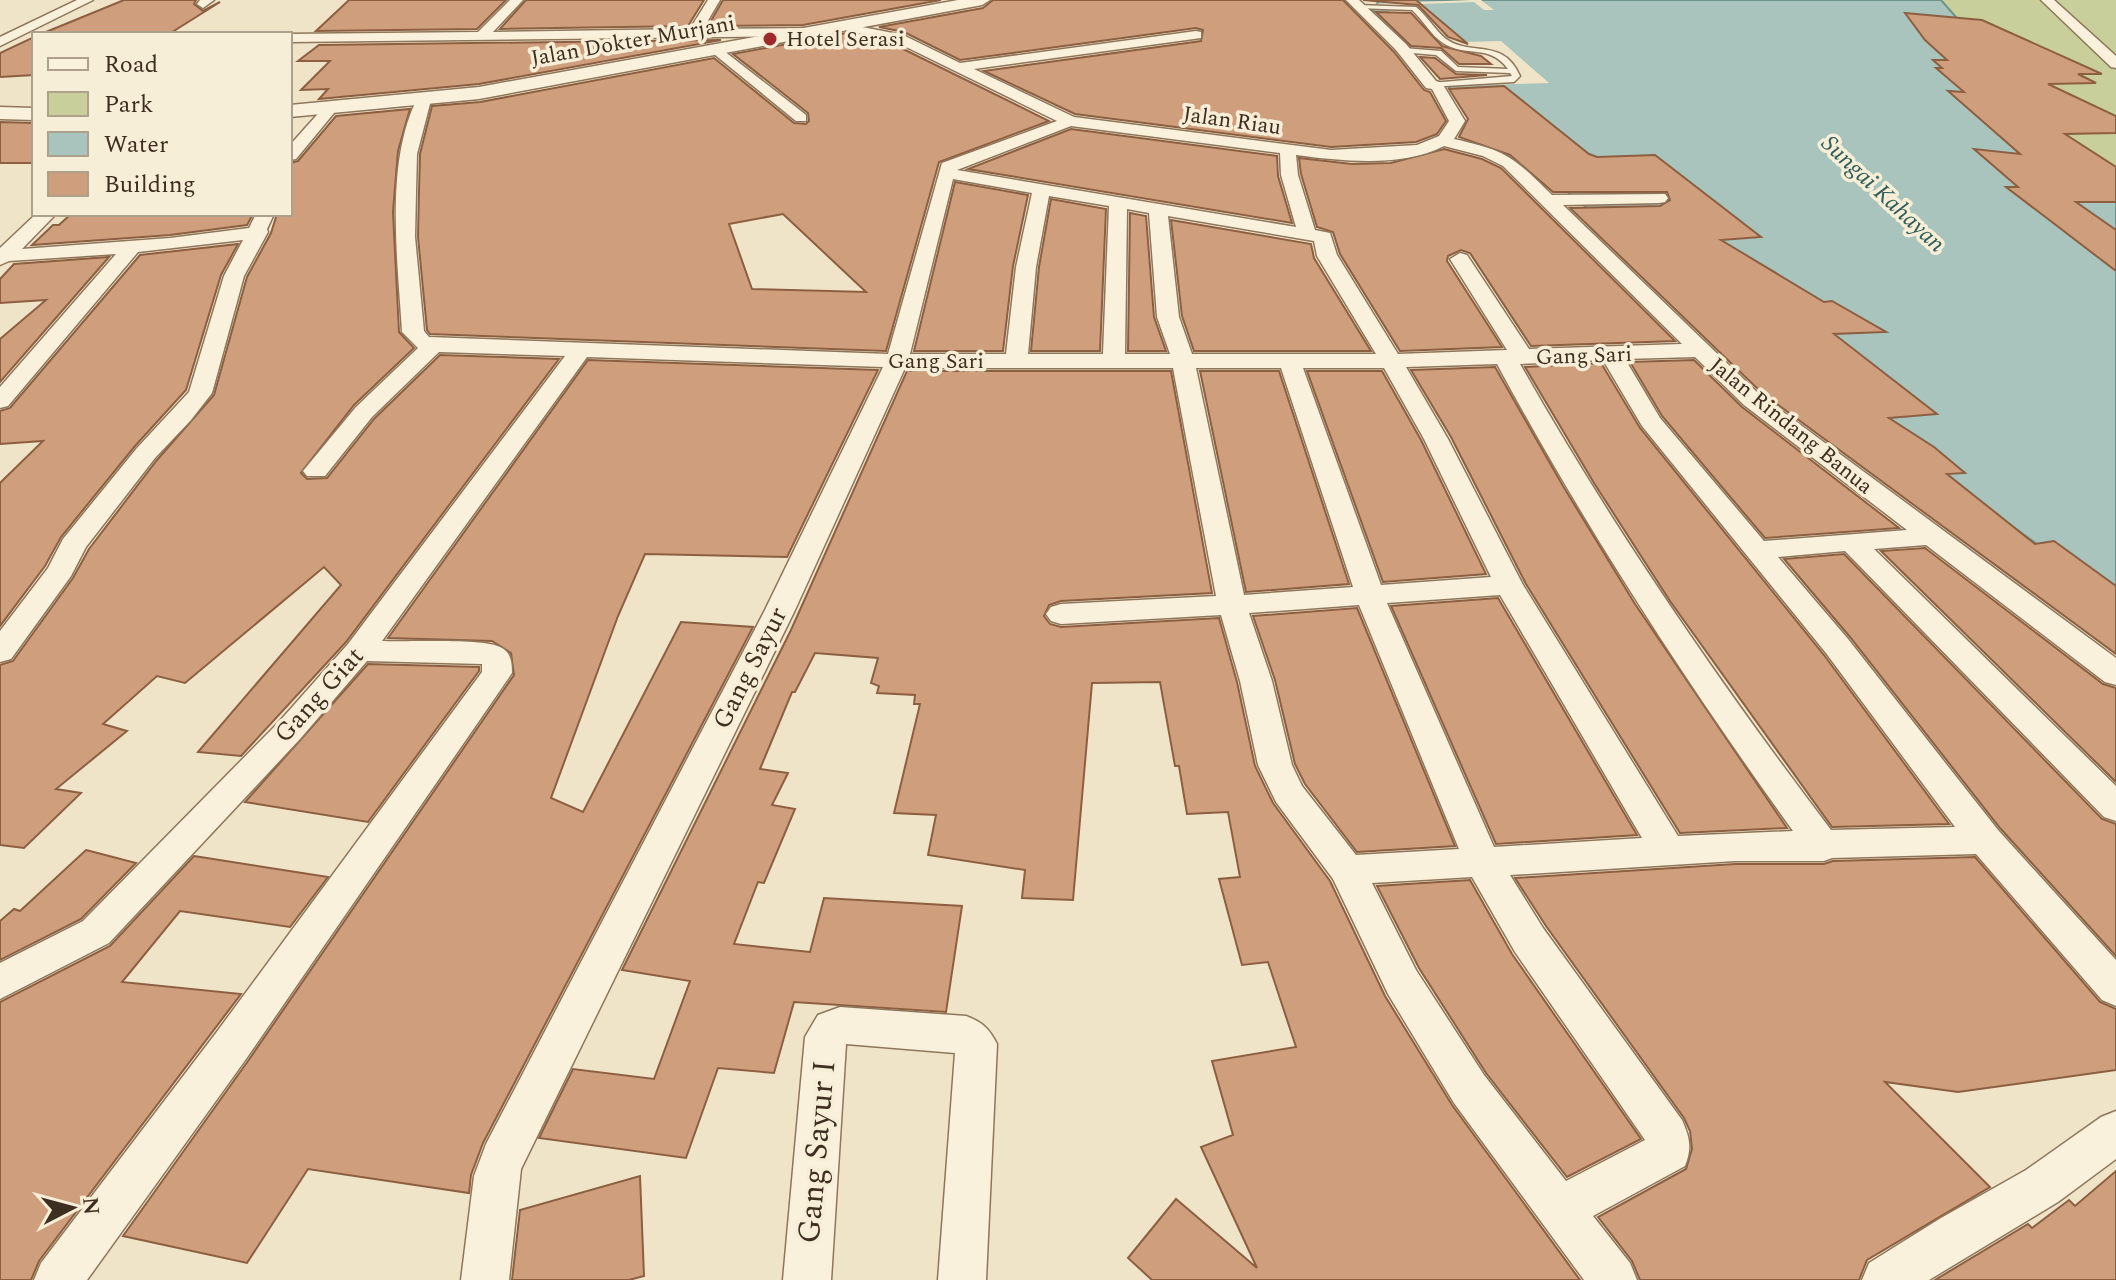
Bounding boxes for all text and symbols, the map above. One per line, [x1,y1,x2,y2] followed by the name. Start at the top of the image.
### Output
[528,7,738,75] street label: Jalan Dokter Murjani
[786,23,905,56] place label: Hotel Serasi
[761,30,779,48] marker: Hotel Serasi
[32,32,292,216] legend
[104,47,158,83] text: Road
[104,87,154,123] text: Park
[1181,98,1283,144] street label: Jalan Riau
[104,127,168,163] text: Water
[1813,127,1953,261] water label: Sungai Kahayan
[104,167,196,203] text: Building
[1535,338,1633,374] street label: Gang Sari
[888,345,984,378] street label: Gang Sari
[1702,349,1880,503] street label: Jalan Rindang Banua
[702,600,798,736] street label: Gang Sayur
[265,638,373,752] street label: Gang Giat
[785,1058,849,1246] street label: Gang Sayur I
[32,1168,112,1248] north arrow
[73,1195,108,1217] text: N

